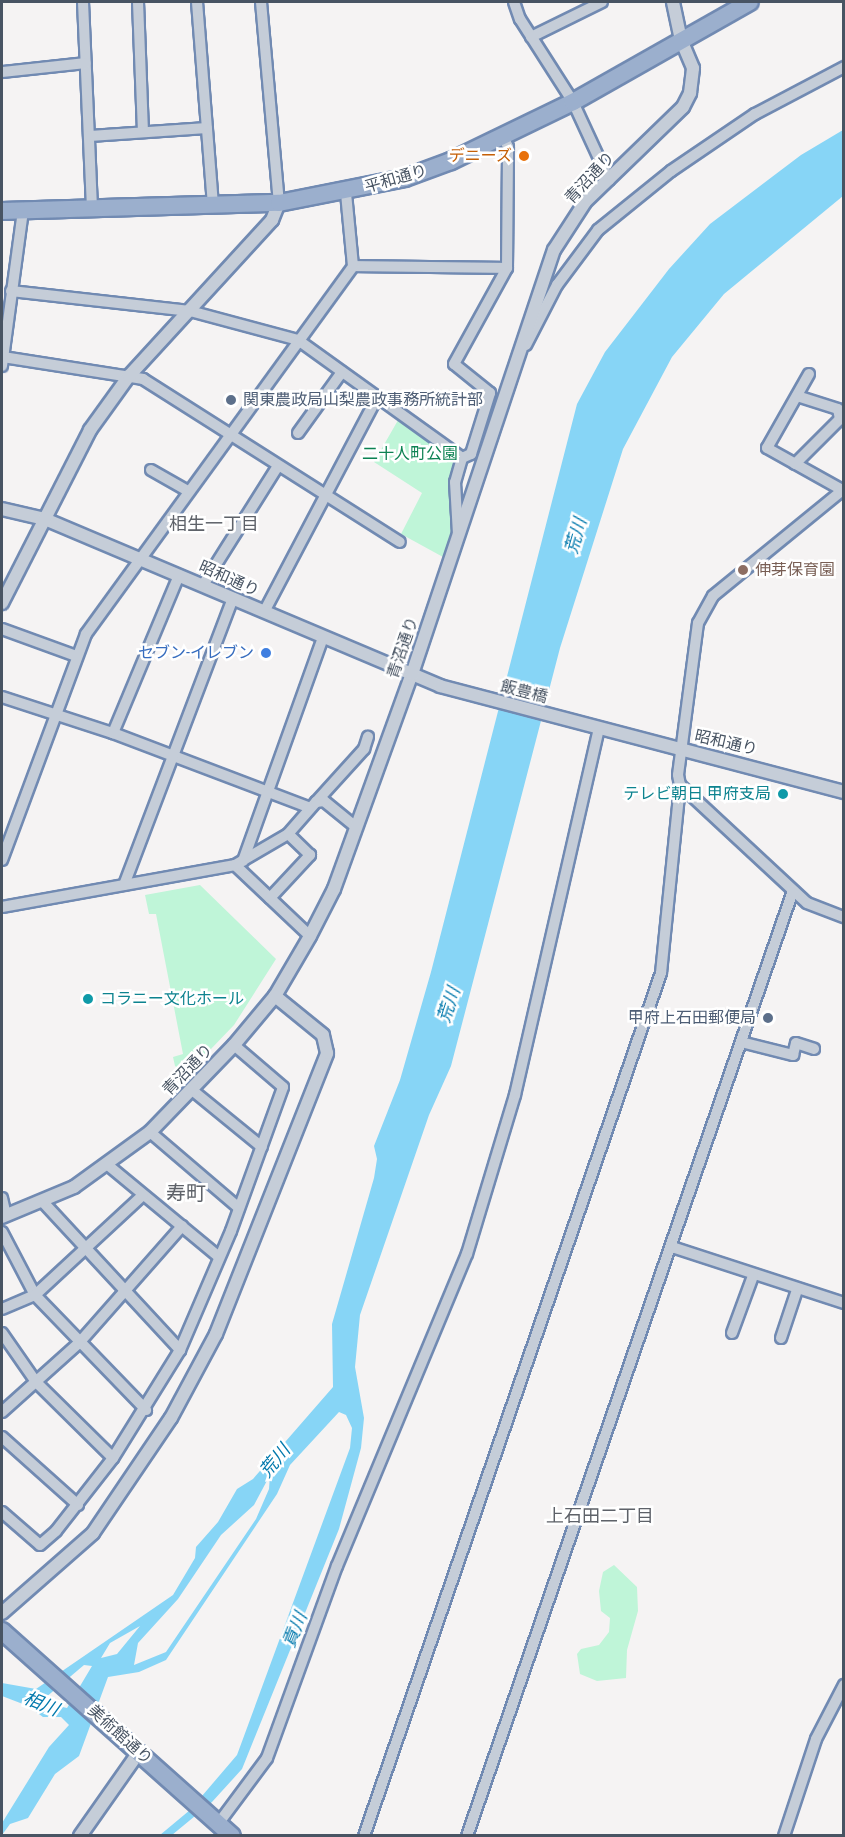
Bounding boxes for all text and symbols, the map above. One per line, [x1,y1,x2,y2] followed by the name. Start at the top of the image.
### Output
[448,146,512,166] place label: デニーズ
[561,148,619,208] street label: 青沼通り
[517,149,531,163] marker: デニーズ
[363,161,429,197] street label: 平和通り
[243,390,483,410] place label: 関東農政局山梨農政事務所統計部
[224,393,238,407] marker: 関東農政局山梨農政事務所統計部
[362,444,458,464] park label: 二十人町公園
[169,513,259,535] district label: 相生一丁目
[561,516,591,556] water label: 荒川
[196,557,262,601] street label: 昭和通り
[755,560,835,580] place label: 伸芽保育園
[736,563,750,577] marker: 伸芽保育園
[384,615,422,681] street label: 青沼通り
[138,643,254,663] place label: セブン-イレブン
[259,646,273,660] marker: セブン-イレブン
[498,677,550,707] street label: 飯豊橋
[693,726,759,760] street label: 昭和通り
[623,784,771,804] place label: テレビ朝日 甲府支局
[776,787,790,801] marker: テレビ朝日 甲府支局
[433,985,465,1025] water label: 荒川
[100,989,244,1009] place label: コラニー文化ホール
[81,992,95,1006] marker: コラニー文化ホール
[628,1008,756,1028] place label: 甲府上石田郵便局
[761,1011,775,1025] marker: 甲府上石田郵便局
[159,1040,217,1100] street label: 青沼通り
[166,1181,206,1205] district label: 寿町
[255,1440,295,1482] water label: 荒川
[546,1505,654,1527] district label: 上石田二丁目
[278,1609,312,1651] water label: 貢川
[20,1687,62,1721] water label: 相川
[84,1701,156,1769] street label: 美術館通り

